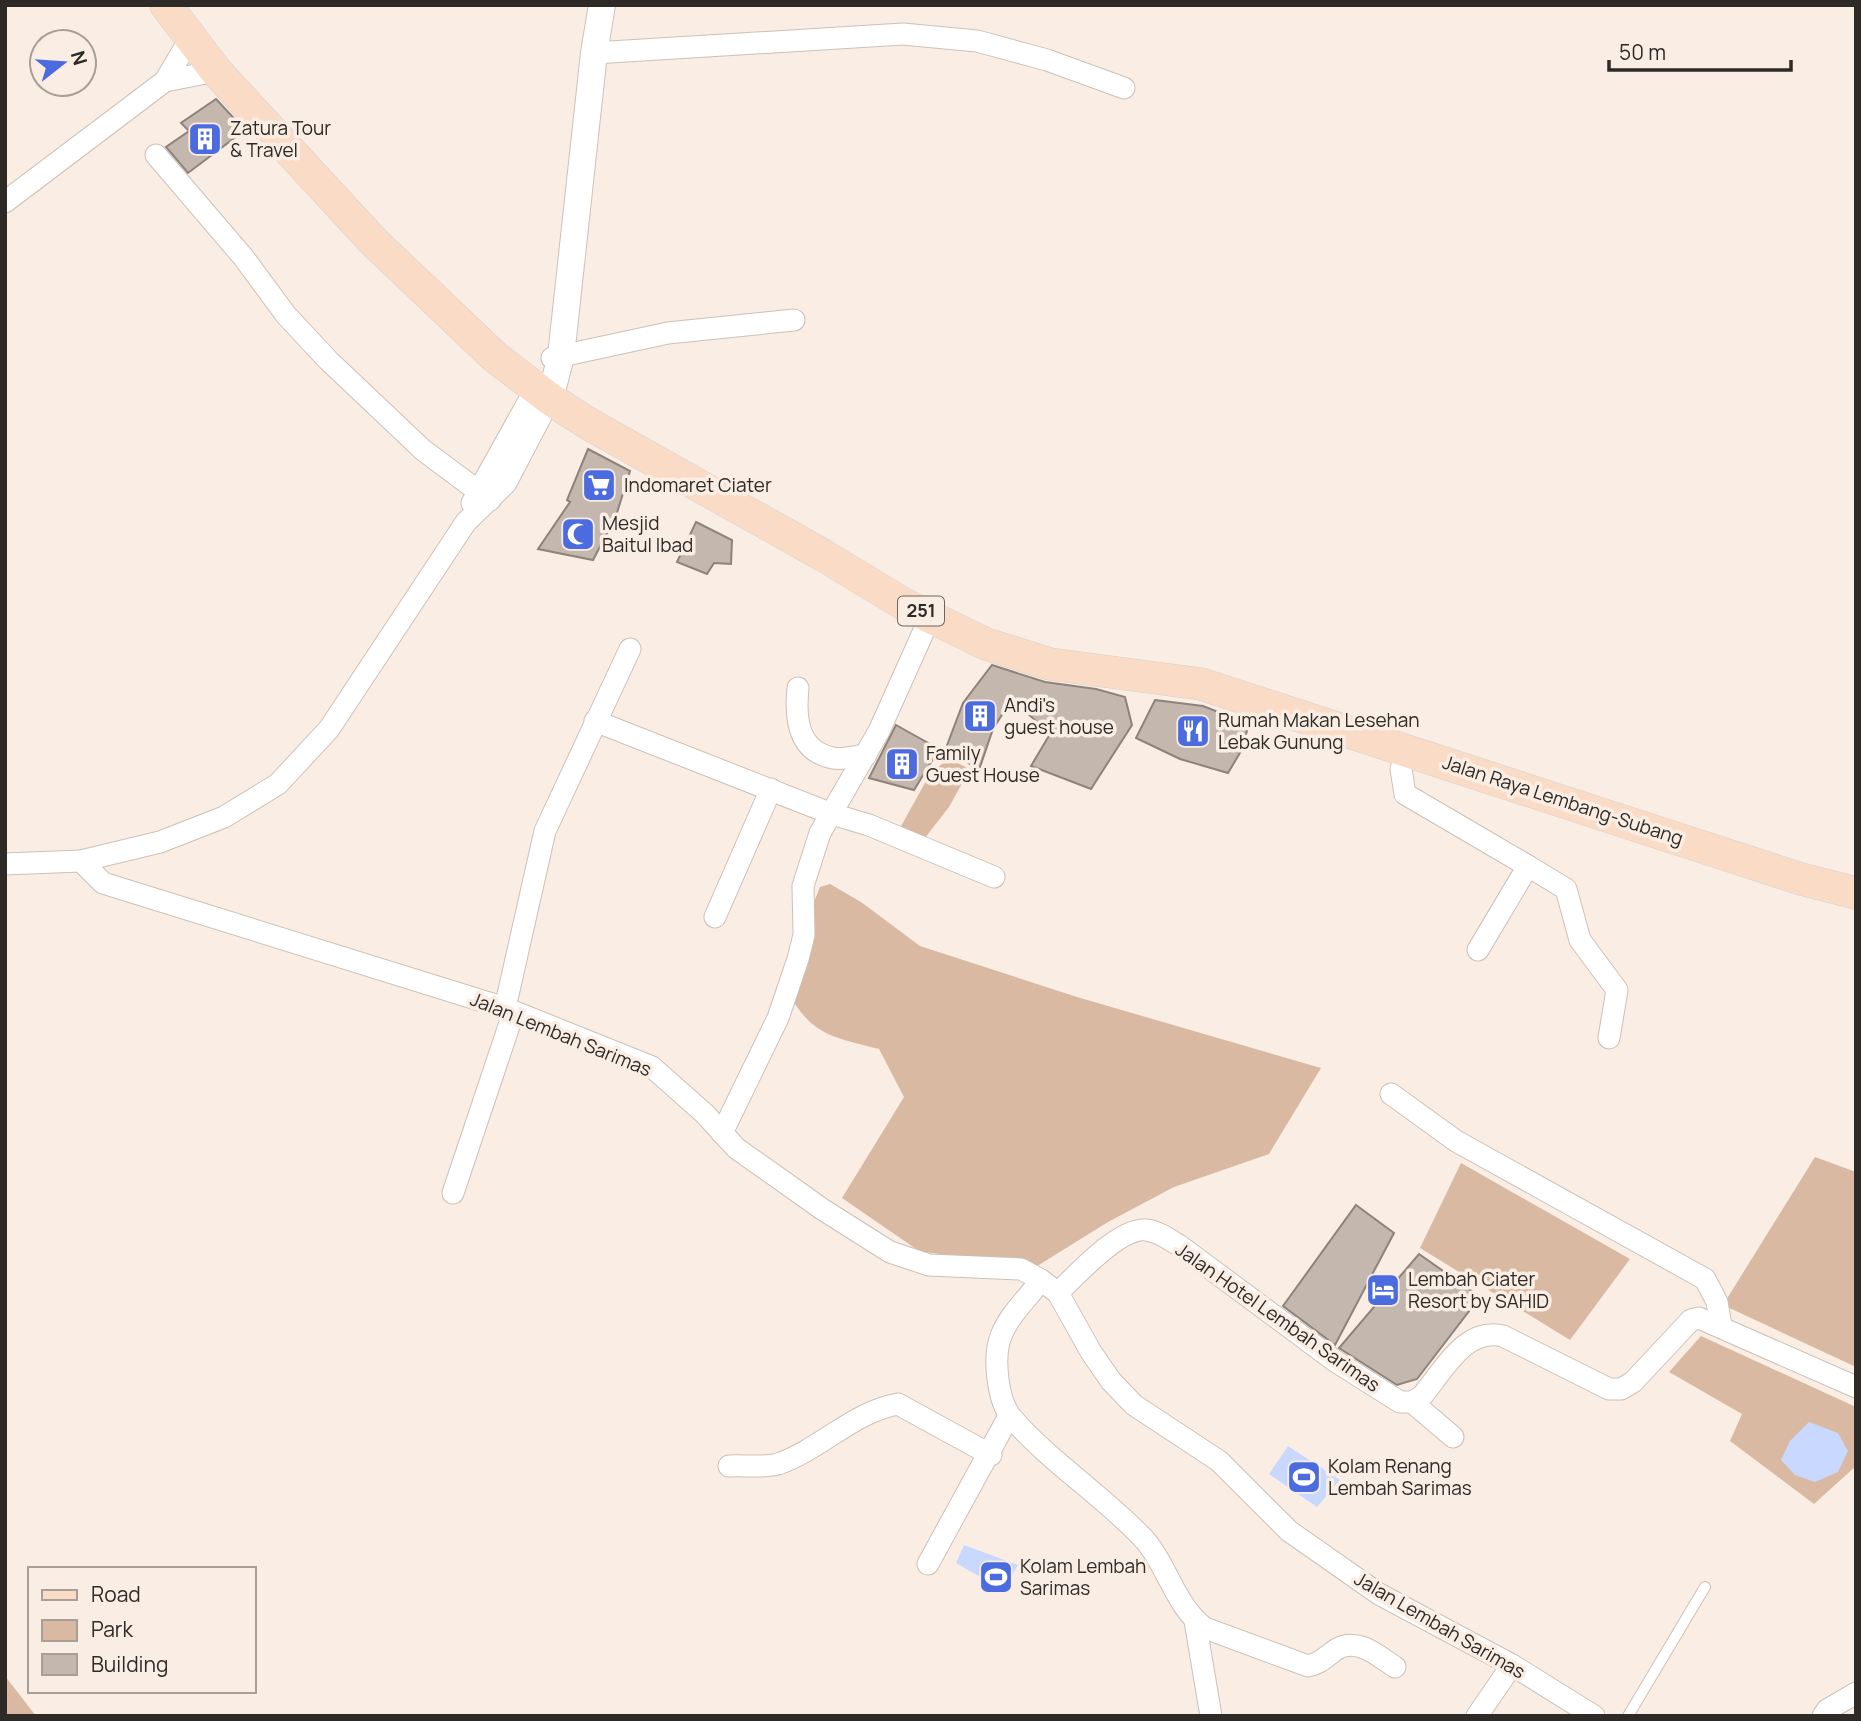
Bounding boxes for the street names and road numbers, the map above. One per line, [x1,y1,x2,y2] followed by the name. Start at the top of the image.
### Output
[898,596,944,626] road number: 251
[1439,749,1687,851] street label: Jalan Raya Lembang-Subang
[467,986,655,1082] street label: Jalan Lembah Sarimas
[1171,1236,1385,1398] street label: Jalan Hotel Lembah Sarimas
[1350,1565,1530,1685] street label: Jalan Lembah Sarimas

